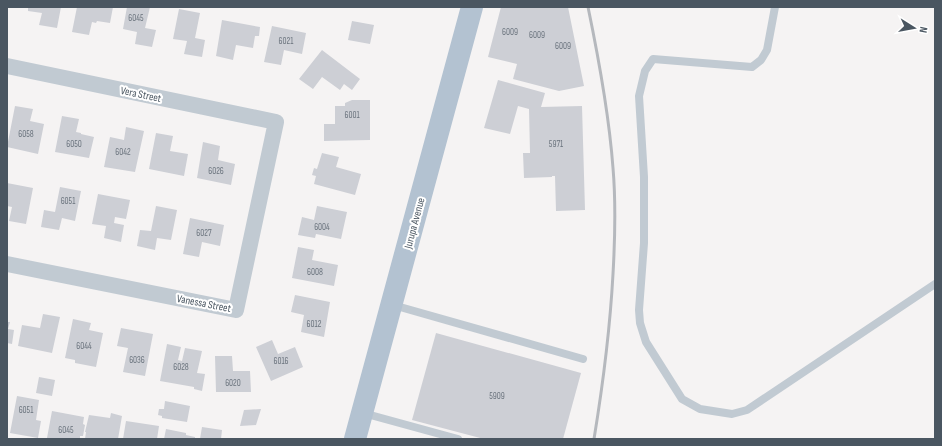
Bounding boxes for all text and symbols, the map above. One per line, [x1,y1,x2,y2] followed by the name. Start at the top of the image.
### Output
[894,8,934,48] north arrow
[128,13,144,24] house number: 6045
[916,26,930,34] text: N
[502,27,518,38] house number: 6009
[529,30,545,41] house number: 6009
[279,36,294,47] house number: 6021
[555,41,571,52] house number: 6009
[119,84,163,105] street label: Vera Street
[344,110,360,121] house number: 6001
[18,129,34,140] house number: 6058
[66,139,82,150] house number: 6050
[549,139,564,150] house number: 5971
[115,147,131,158] house number: 6042
[208,166,224,177] house number: 6026
[61,196,76,207] house number: 6051
[401,196,427,251] street label: Jurupa Avenue
[314,222,330,233] house number: 6004
[196,228,212,239] house number: 6027
[307,267,323,278] house number: 6008
[176,292,233,315] street label: Vanessa Street
[307,319,322,330] house number: 6012
[76,341,92,352] house number: 6044
[129,355,145,366] house number: 6036
[273,356,289,367] house number: 6016
[173,362,189,373] house number: 6028
[225,378,241,389] house number: 6020
[489,391,505,402] house number: 5909
[19,405,34,416] house number: 6051
[58,425,74,436] house number: 6045

